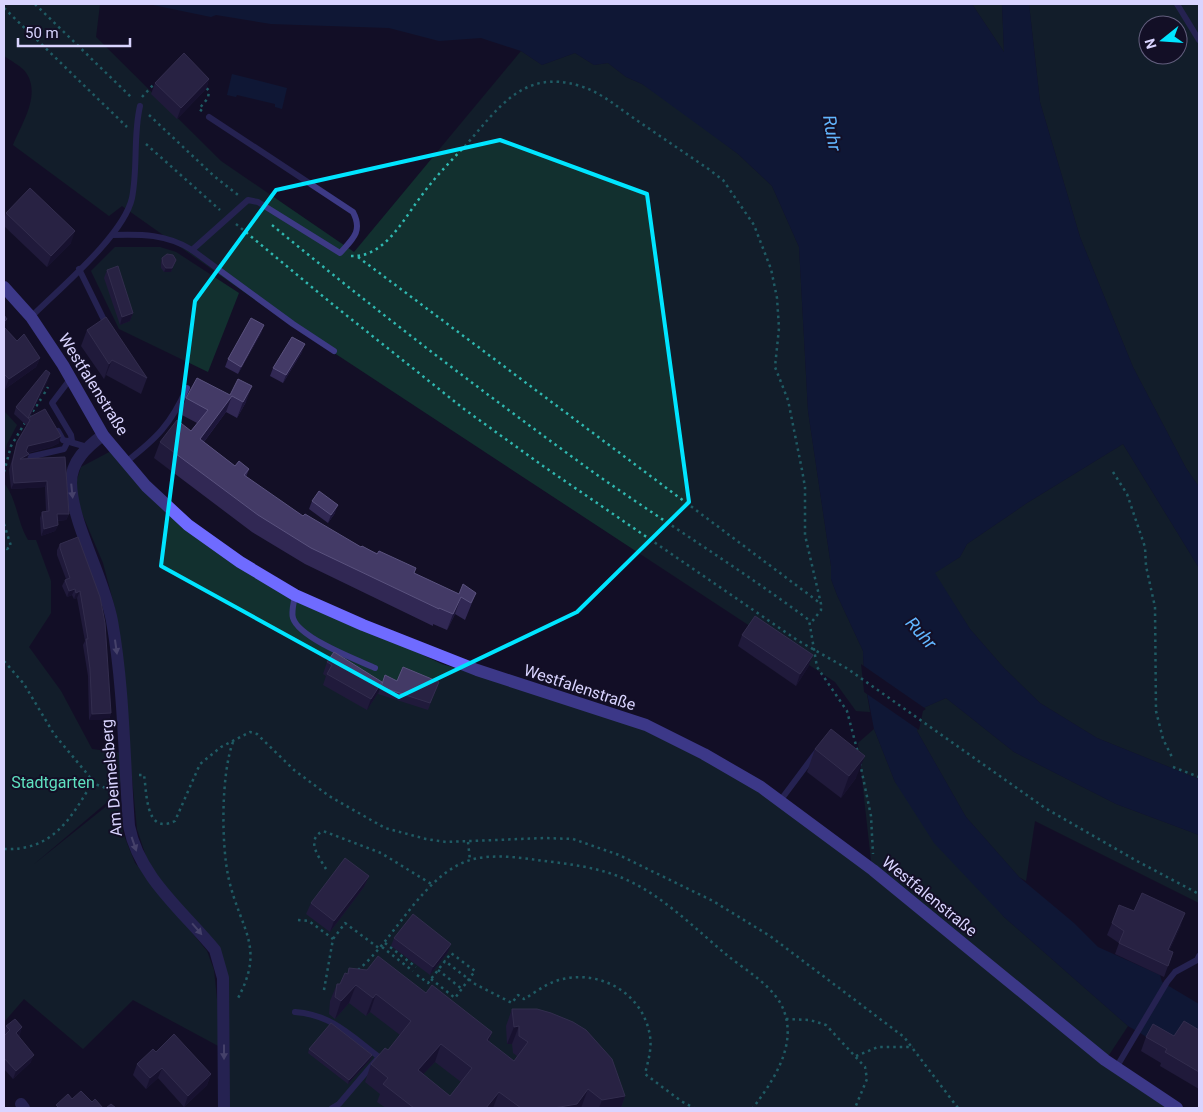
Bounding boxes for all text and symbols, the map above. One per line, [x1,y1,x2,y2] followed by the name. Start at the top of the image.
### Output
[18,15,130,47] scale bar
[1138,15,1188,65] north arrow
[25,24,59,42] text: 50 m
[1141,37,1160,51] text: N
[819,113,846,153] water label: Ruhr
[55,330,133,439] street label: Westfalenstraße
[68,483,76,499] one-way arrow
[902,612,942,654] water label: Ruhr
[112,639,120,655] one-way arrow
[521,660,638,715] street label: Westfalenstraße
[97,719,126,837] street label: Am Deimelsberg
[11,773,95,792] park label: Stadtgarten
[131,836,138,851] one-way arrow
[878,852,981,940] street label: Westfalenstraße
[191,923,203,935] one-way arrow
[220,1045,228,1061] one-way arrow

